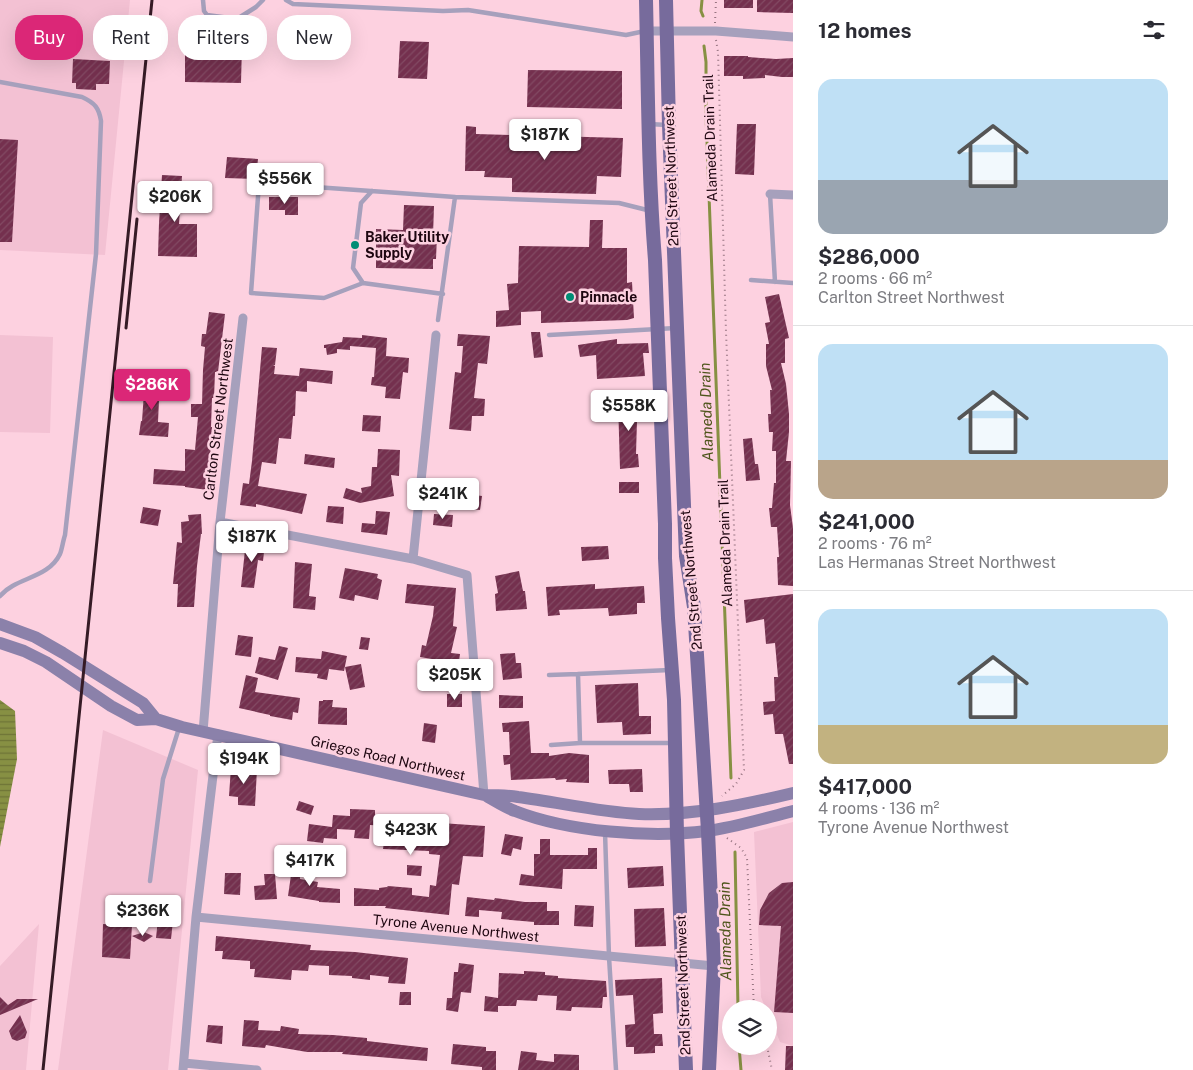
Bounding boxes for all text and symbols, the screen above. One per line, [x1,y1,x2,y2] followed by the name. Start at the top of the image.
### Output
[15,15,83,60] chip: Buy
[93,15,168,60] chip: Rent
[178,15,267,60] chip: Filters
[277,15,351,60] chip: New
[1140,16,1168,44] icon: filters
[818,18,912,43] text: 12 homes
[700,74,720,202] street label: Alameda Drain Trail
[661,106,681,246] street label: 2nd Street Northwest
[948,111,1038,201] icon: home
[510,119,580,161] pin: $187K
[520,125,570,144] text: $187K
[250,162,320,205] pin: $556K
[258,169,312,188] text: $556K
[140,180,210,223] pin: $206K
[148,187,202,206] text: $206K
[365,229,449,261] place label: Baker Utility Supply
[349,239,361,251] marker: Baker Utility Supply
[818,244,920,269] text: $286,000
[818,269,932,288] text: 2 rooms · 66 m²
[818,288,1005,307] text: Carlton Street Northwest
[580,289,637,305] place label: Pinnacle
[564,291,576,303] marker: Pinnacle
[200,337,236,501] street label: Carlton Street Northwest
[696,362,716,462] water label: Alameda Drain
[117,368,187,411] pin: $286K
[125,375,179,394] text: $286K
[948,377,1038,467] icon: home
[594,390,664,432] pin: $558K
[602,396,656,415] text: $558K
[408,478,478,520] pin: $241K
[715,479,735,607] street label: Alameda Drain Trail
[418,484,468,503] text: $241K
[677,509,705,651] street label: 2nd Street Northwest
[818,509,915,534] text: $241,000
[217,520,287,563] pin: $187K
[227,527,277,546] text: $187K
[818,534,932,553] text: 2 rooms · 76 m²
[818,553,1056,572] text: Las Hermanas Street Northwest
[948,642,1038,732] icon: home
[420,658,490,701] pin: $205K
[428,665,482,684] text: $205K
[309,732,467,784] street label: Griegos Road Northwest
[209,742,279,785] pin: $194K
[219,749,269,768] text: $194K
[818,774,912,799] text: $417,000
[818,799,939,818] text: 4 rooms · 136 m²
[376,814,446,856] pin: $423K
[818,818,1009,837] text: Tyrone Avenue Northwest
[384,820,438,839] text: $423K
[275,844,345,887] pin: $417K
[285,851,335,870] text: $417K
[716,881,734,981] water label: Alameda Drain
[108,894,178,937] pin: $236K
[116,901,170,920] text: $236K
[372,911,540,945] street label: Tyrone Avenue Northwest
[673,915,693,1055] street label: 2nd Street Northwest
[722,1000,777,1055] map controls
[722,1000,777,1055] button: layers

